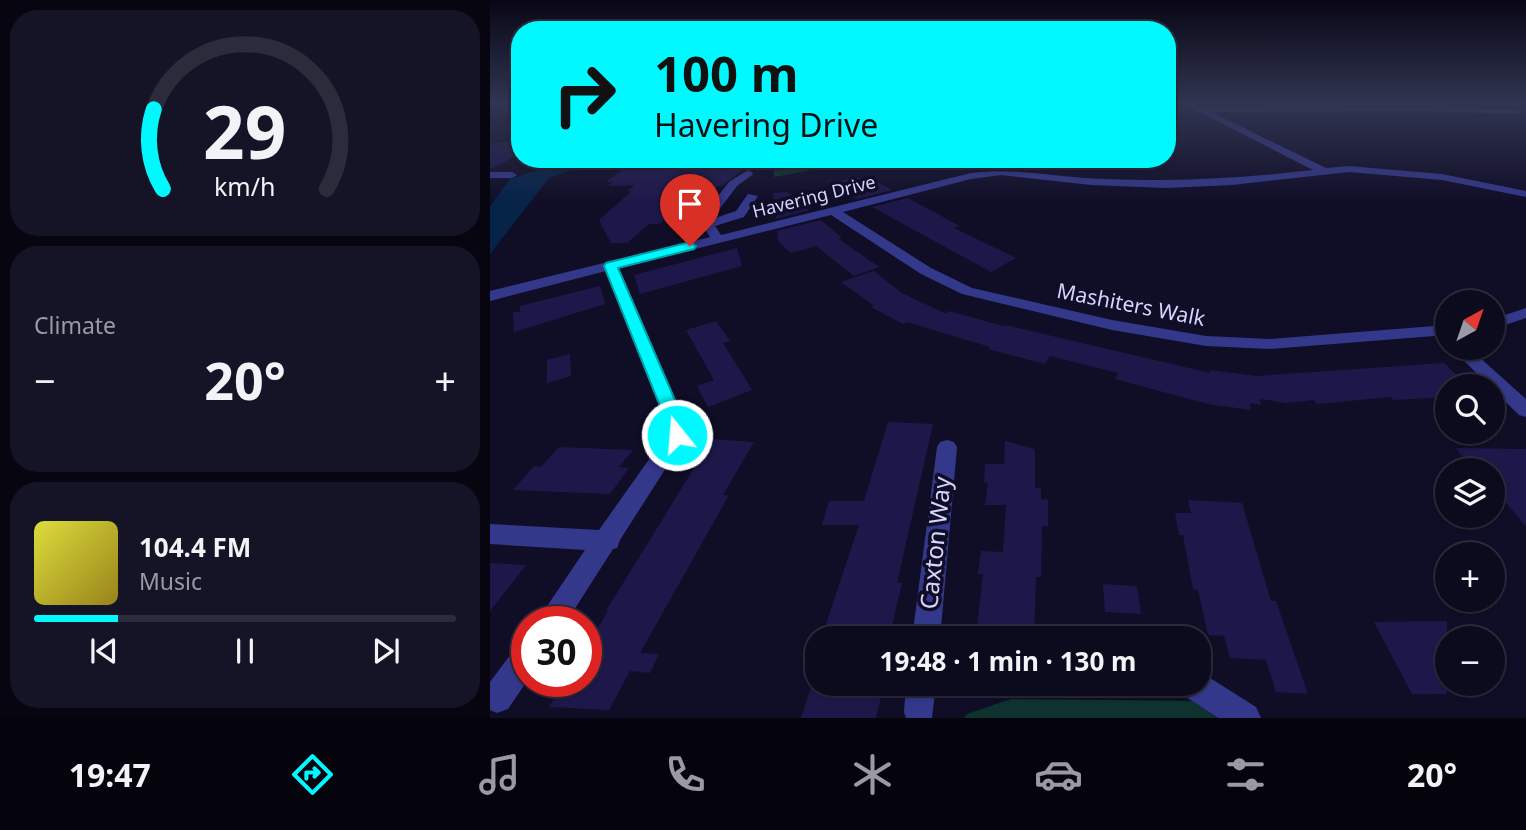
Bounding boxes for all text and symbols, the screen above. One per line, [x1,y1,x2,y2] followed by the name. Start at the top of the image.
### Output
[654,40,799,106] text: 100 m
[539,49,630,140] icon: right
[203,81,287,180] text: 29
[654,103,878,146] text: Havering Drive
[214,169,276,203] text: km/h
[750,169,878,223] street label: Havering Drive
[660,174,720,246] pin
[671,185,709,223] icon: arrive
[1055,276,1208,332] street label: Mashiters Walk
[1435,290,1505,360] north arrow
[1435,290,1505,696] map controls
[34,309,116,341] text: Climate
[204,344,286,415] text: 20°
[34,354,56,406] text: −
[434,354,456,406] text: +
[1435,374,1505,444] button: search
[640,398,714,472] position arrow
[1435,458,1505,528] button: layers
[911,474,958,611] street label: Caxton Way
[139,529,251,565] text: 104.4 FM
[1435,542,1505,612] button: +
[139,565,202,597] text: Music
[511,606,602,697] speed limit sign: 30
[1435,626,1505,696] button: −
[85,632,123,670] icon: previous
[226,632,264,670] icon: pause
[367,632,405,670] icon: next
[880,643,1136,679] text: 19:48 · 1 min · 130 m
[288,750,337,799] icon: directions
[475,750,524,799] icon: music
[661,750,710,799] icon: phone
[848,750,897,799] icon: climate
[1034,750,1083,799] icon: car
[1221,750,1270,799] icon: filters
[69,753,151,796] text: 19:47
[1407,753,1457,796] text: 20°

